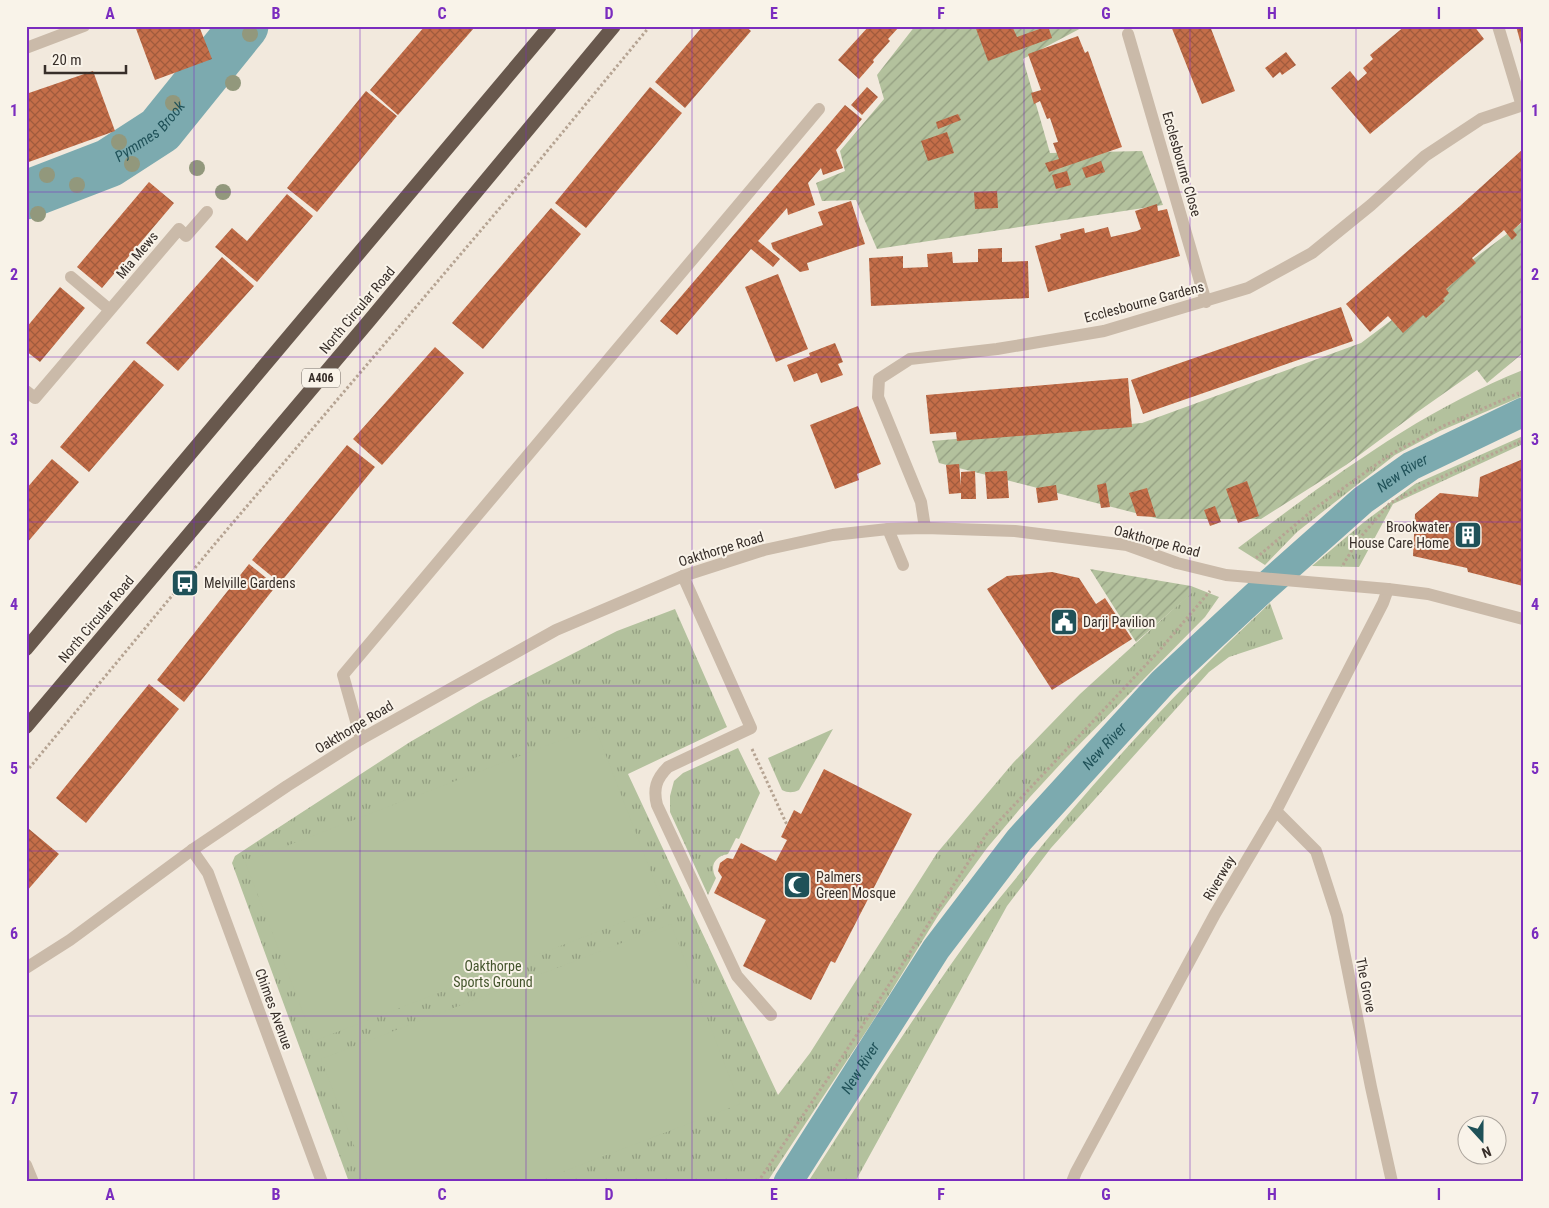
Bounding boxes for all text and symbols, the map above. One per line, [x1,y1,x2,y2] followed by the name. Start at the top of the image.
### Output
[105,4,115,23] text: A
[272,4,281,23] text: B
[437,4,447,23] text: C
[604,4,614,23] text: D
[770,4,778,23] text: E
[937,4,945,23] text: F
[1101,4,1111,23] text: G
[1267,4,1277,23] text: H
[1437,4,1441,23] text: I
[45,42,126,74] scale bar
[52,51,82,69] text: 20 m
[111,97,189,166] water label: Pymmes Brook
[10,101,18,120] text: 1
[1531,101,1539,120] text: 1
[1159,110,1205,219] street label: Ecclesbourne Close
[113,228,161,282] street label: Mia Mews
[316,263,398,357] street label: North Circular Road
[10,265,18,284] text: 2
[1531,265,1539,284] text: 2
[1082,278,1206,326] street label: Ecclesbourne Gardens
[302,368,340,388] road number: A406
[10,430,18,449] text: 3
[1531,430,1539,449] text: 3
[1373,450,1431,496] water label: New River
[1349,519,1449,551] place label: Brookwater House Care Home
[1453,520,1483,550] building icon: Brookwater House Care Home
[1112,522,1202,560] street label: Oakthorpe Road
[676,528,766,570] street label: Oakthorpe Road
[170,568,200,598] bus stop icon: Melville Gardens
[55,572,137,666] street label: North Circular Road
[204,575,296,591] place label: Melville Gardens
[10,595,18,614] text: 4
[1531,595,1539,614] text: 4
[1049,607,1079,637] public building icon: Darji Pavilion
[1083,614,1155,630] place label: Darji Pavilion
[312,697,396,757] street label: Oakthorpe Road
[1079,719,1131,773] water label: New River
[10,759,18,778] text: 5
[1531,759,1539,778] text: 5
[1200,853,1238,903] street label: Riverway
[816,869,896,901] place label: Palmers Green Mosque
[782,870,812,900] mosque icon: Palmers Green Mosque
[10,924,18,943] text: 6
[1531,924,1539,943] text: 6
[1353,956,1379,1014] street label: The Grove
[453,958,533,990] park label: Oakthorpe Sports Ground
[252,966,296,1052] street label: Chimes Avenue
[837,1039,884,1097] water label: New River
[10,1089,18,1108] text: 7
[1531,1089,1539,1108] text: 7
[1456,1116,1506,1166] north arrow
[1480,1143,1494,1161] text: N
[105,1185,115,1204] text: A
[272,1185,281,1204] text: B
[437,1185,447,1204] text: C
[604,1185,614,1204] text: D
[770,1185,778,1204] text: E
[937,1185,945,1204] text: F
[1101,1185,1111,1204] text: G
[1267,1185,1277,1204] text: H
[1437,1185,1441,1204] text: I

